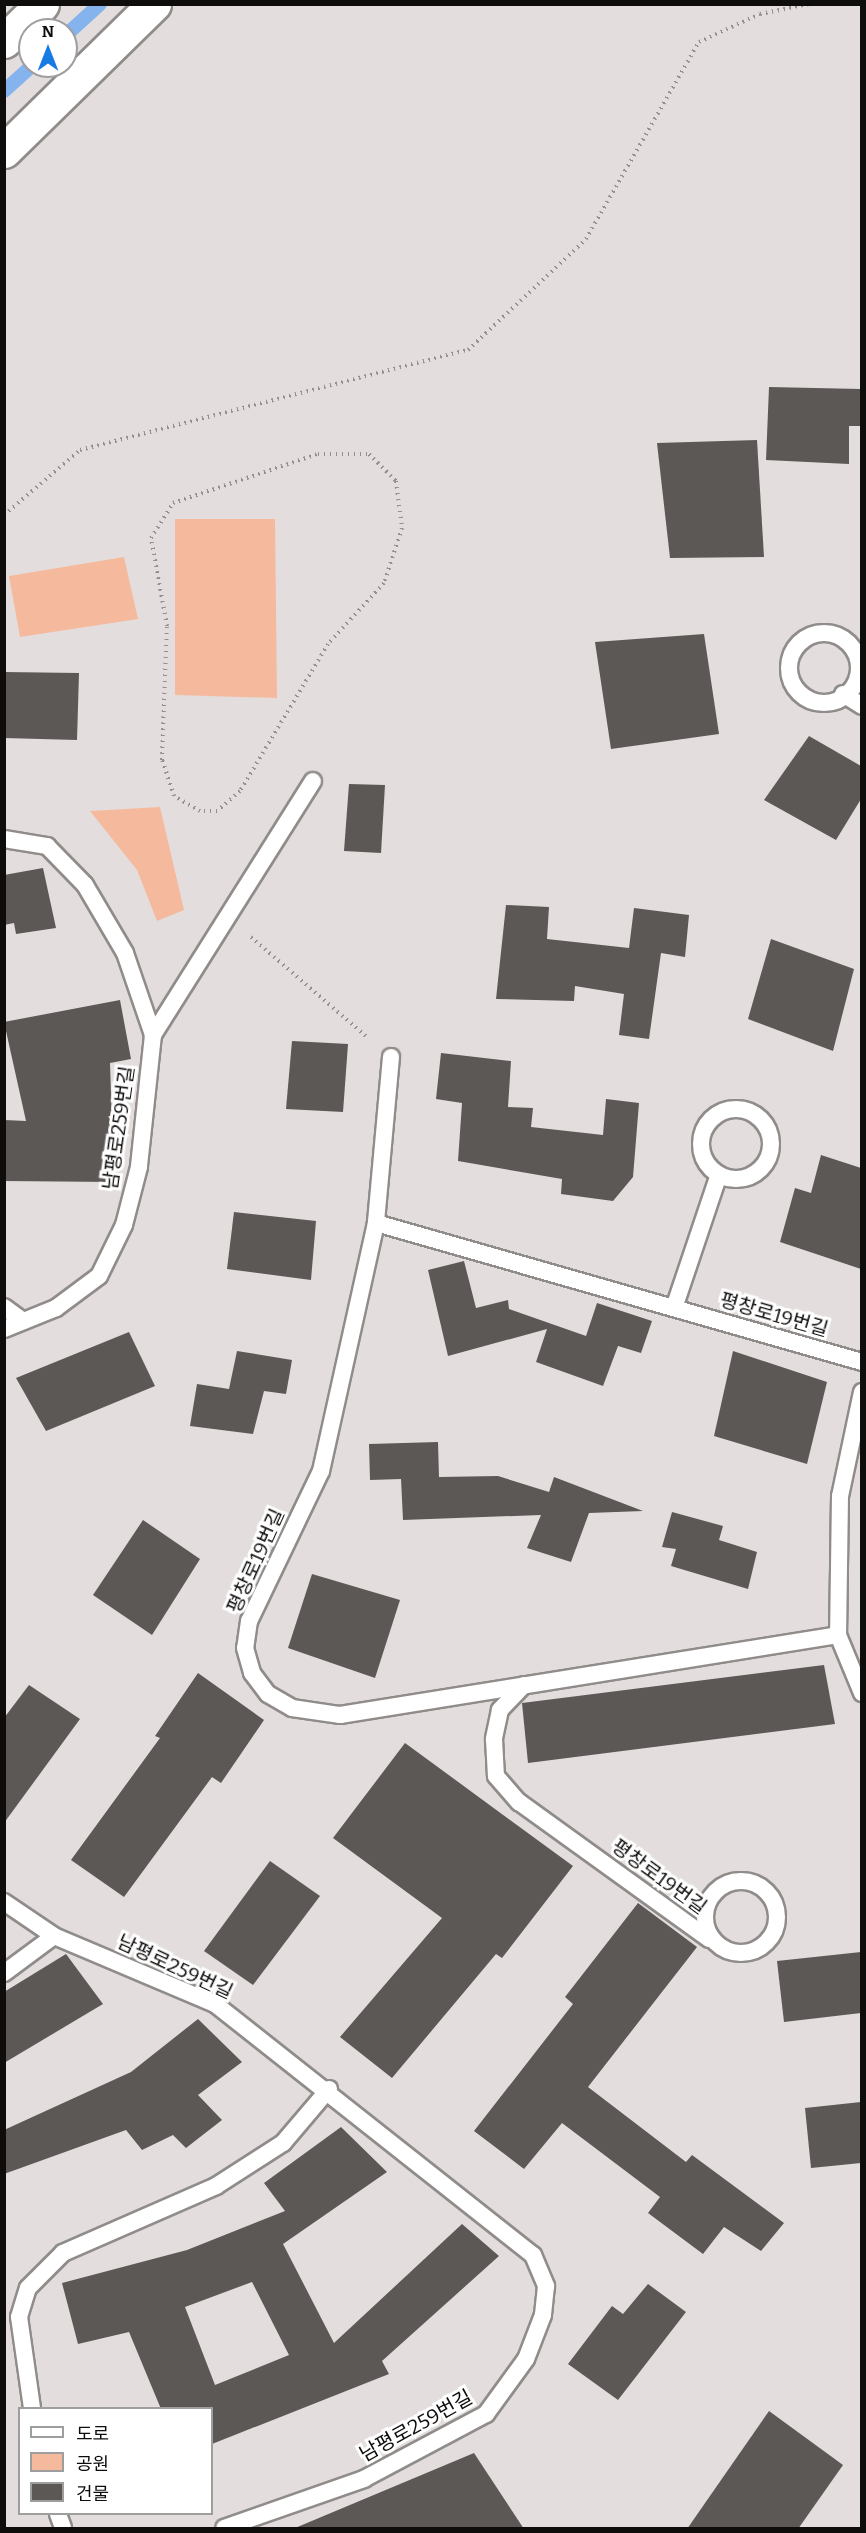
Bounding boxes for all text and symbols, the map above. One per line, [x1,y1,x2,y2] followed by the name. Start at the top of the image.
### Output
[18,18,78,78] north arrow
[42,22,54,41] text: N
[98,1064,140,1192] street label: 남평로259번길
[717,1288,831,1342] street label: 평창로19번길
[222,1505,290,1617] street label: 평창로19번길
[607,1834,711,1920] street label: 평창로19번길
[113,1930,237,2004] street label: 남평로259번길
[355,2385,477,2467] street label: 남평로259번길
[18,2407,213,2515] legend
[76,2423,109,2445] text: 도로
[76,2453,109,2475] text: 공원
[76,2483,109,2505] text: 건물

